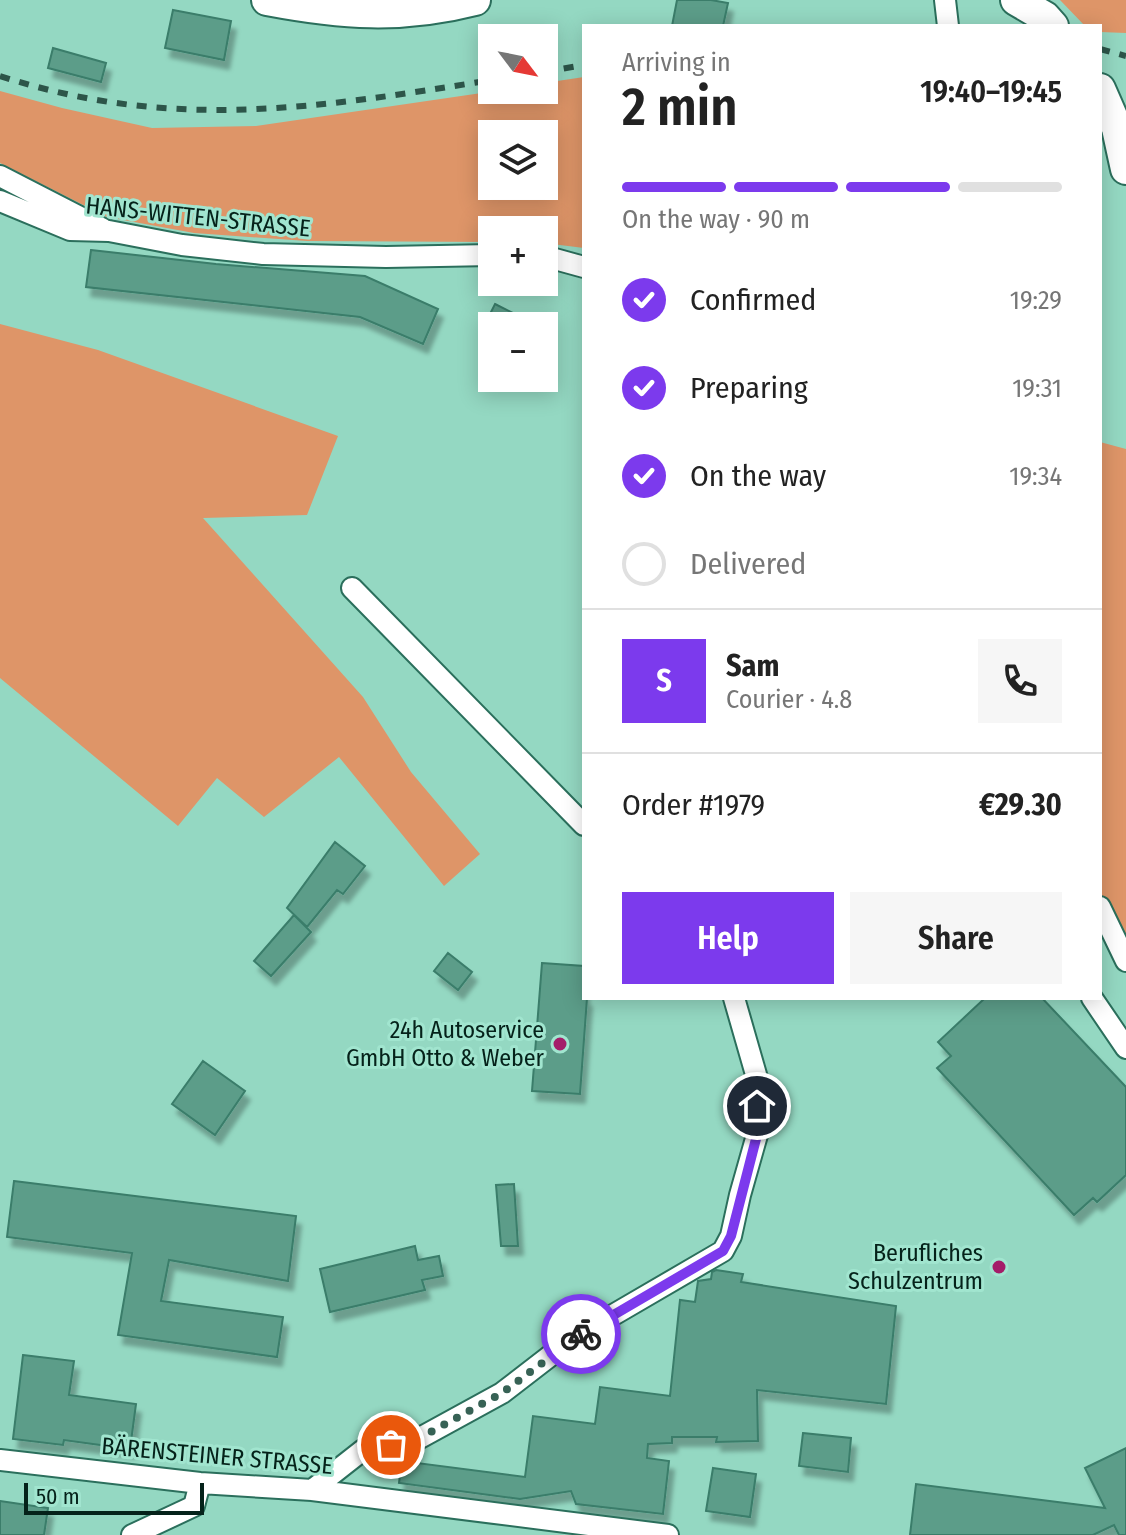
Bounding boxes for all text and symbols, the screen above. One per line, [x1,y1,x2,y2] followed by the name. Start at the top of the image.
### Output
[478,24,558,104] north arrow
[478,24,558,392] map controls
[622,47,731,78] text: Arriving in
[920,74,1062,110] text: 19:40–19:45
[622,76,738,139] text: 2 min
[478,120,558,200] button: layers
[84,191,312,243] street label: HANS-WITTEN-STRASSE
[622,204,810,235] text: On the way · 90 m
[478,216,558,296] button: +
[622,278,666,322] icon: check
[690,282,816,318] text: Confirmed
[1010,285,1062,316] text: 19:29
[478,312,558,392] button: −
[622,366,666,410] icon: check
[690,370,808,406] text: Preparing
[1012,373,1062,404] text: 19:31
[622,454,666,498] icon: check
[690,458,826,494] text: On the way
[1009,461,1062,492] text: 19:34
[690,546,806,582] text: Delivered
[978,639,1062,723] button: phone
[726,648,779,684] text: Sam
[656,663,672,699] text: S
[726,684,852,715] text: Courier · 4.8
[622,787,765,823] text: Order #1979
[979,787,1062,823] text: €29.30
[622,892,834,984] button: Help
[850,892,1062,984] button: Share
[346,1016,545,1072] place label: 24h Autoservice GmbH Otto & Weber
[551,1035,569,1053] marker: 24h Autoservice GmbH Otto & Weber
[723,1072,791,1140] pin
[735,1084,779,1128] icon: home
[848,1239,983,1295] place label: Berufliches Schulzentrum
[990,1258,1008,1276] marker: Berufliches Schulzentrum
[541,1294,621,1374] courier
[559,1312,603,1356] icon: bike
[357,1411,425,1479] pin
[369,1423,413,1467] icon: bag
[100,1432,334,1480] street label: BÄRENSTEINER STRASSE
[24,1479,204,1515] scale bar
[36,1483,80,1510] text: 50 m

